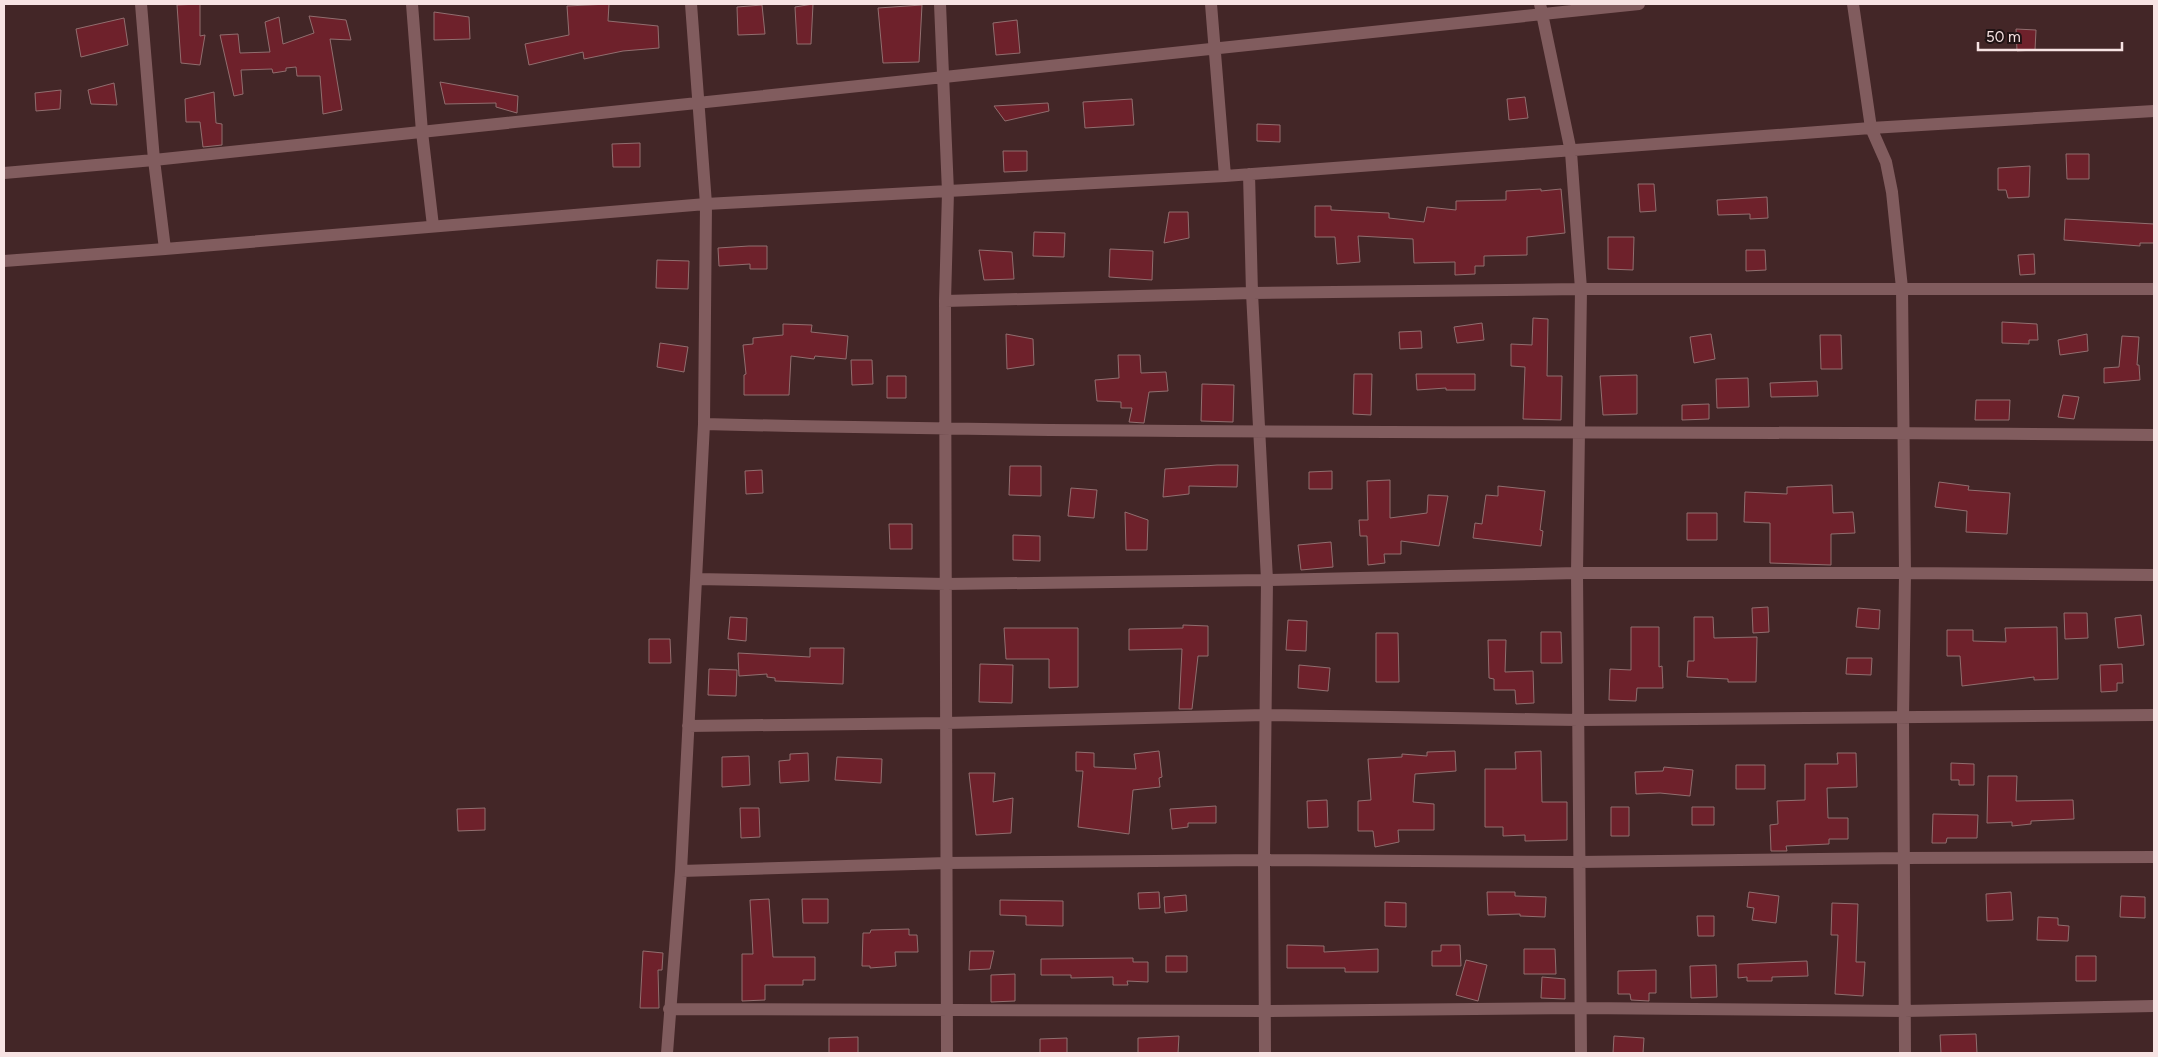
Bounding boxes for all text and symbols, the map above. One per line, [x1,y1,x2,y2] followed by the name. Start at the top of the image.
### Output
[1978,20,2122,52] scale bar
[1986,28,2021,46] text: 50 m

